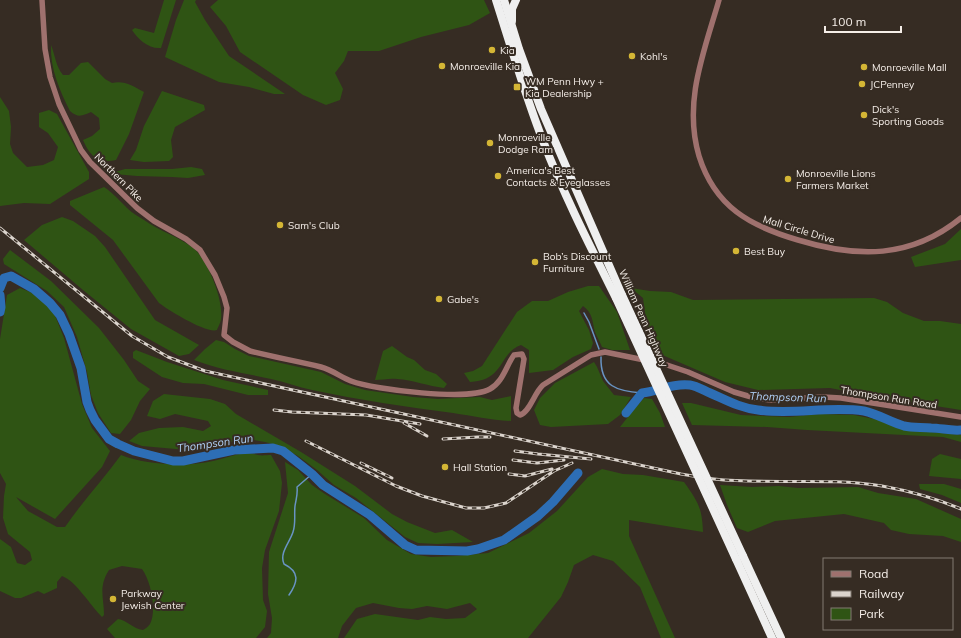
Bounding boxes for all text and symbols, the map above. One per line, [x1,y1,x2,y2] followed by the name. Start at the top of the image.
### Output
[825,8,901,34] scale bar
[831,14,866,29] text: 100 m
[500,44,515,57] place label: Kia
[487,45,497,55] marker: Kia
[640,50,667,63] place label: Kohl's
[627,51,637,61] marker: Kohl's
[450,60,520,73] place label: Monroeville Kia
[437,61,447,71] marker: Monroeville Kia
[872,61,947,74] place label: Monroeville Mall
[859,62,869,72] marker: Monroeville Mall
[525,75,604,100] place label: WM Penn Hwy + Kia Dealership
[870,78,915,91] place label: JCPenney
[857,79,867,89] marker: JCPenney
[512,82,522,92] marker: WM Penn Hwy + Kia Dealership
[872,103,944,128] place label: Dick's Sporting Goods
[859,110,869,120] marker: Dick's Sporting Goods
[498,131,553,156] place label: Monroeville Dodge Ram
[485,138,495,148] marker: Monroeville Dodge Ram
[92,150,146,204] street label: Northern Pike
[506,164,610,189] place label: America's Best Contacts & Eyeglasses
[796,167,876,192] place label: Monroeville Lions Farmers Market
[493,171,503,181] marker: America's Best Contacts & Eyeglasses
[783,174,793,184] marker: Monroeville Lions Farmers Market
[761,212,836,247] street label: Mall Circle Drive
[288,219,340,232] place label: Sam's Club
[275,220,285,230] marker: Sam's Club
[744,245,786,258] place label: Best Buy
[731,246,741,256] marker: Best Buy
[543,250,612,275] place label: Bob’s Discount Furniture
[530,257,540,267] marker: Bob’s Discount Furniture
[616,267,671,370] street label: William Penn Highway
[447,293,479,306] place label: Gabe's
[434,294,444,304] marker: Gabe's
[840,383,938,412] street label: Thompson Run Road
[749,389,827,405] water label: Thompson Run
[176,431,254,455] water label: Thompson Run
[453,461,507,474] place label: Hall Station
[440,462,450,472] marker: Hall Station
[823,558,953,630] legend
[859,566,888,581] text: Road
[859,586,905,601] text: Railway
[121,587,185,612] place label: Parkway Jewish Center
[108,594,118,604] marker: Parkway Jewish Center
[859,606,885,621] text: Park

